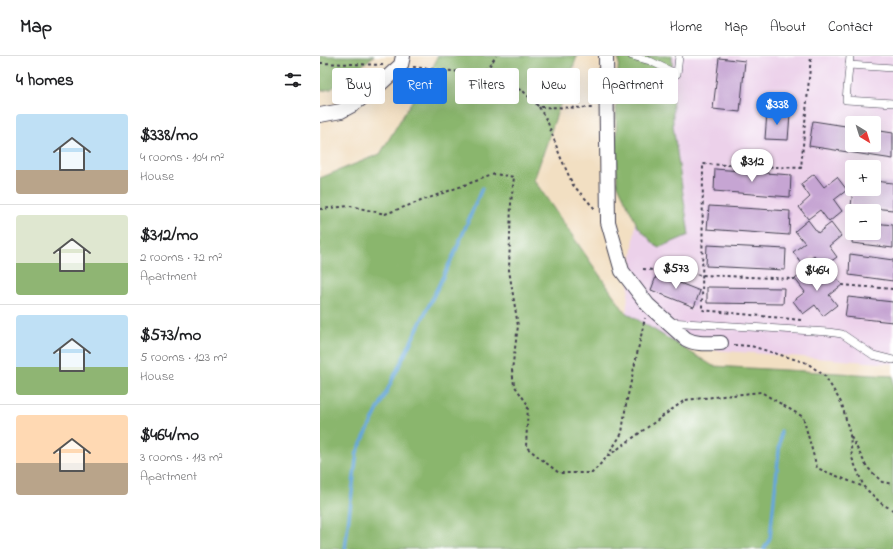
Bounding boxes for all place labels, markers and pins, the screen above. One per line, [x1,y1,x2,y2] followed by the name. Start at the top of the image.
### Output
[753,92,801,126] pin: $338
[728,149,776,183] pin: $312
[652,256,700,290] pin: $573
[793,258,841,292] pin: $464

